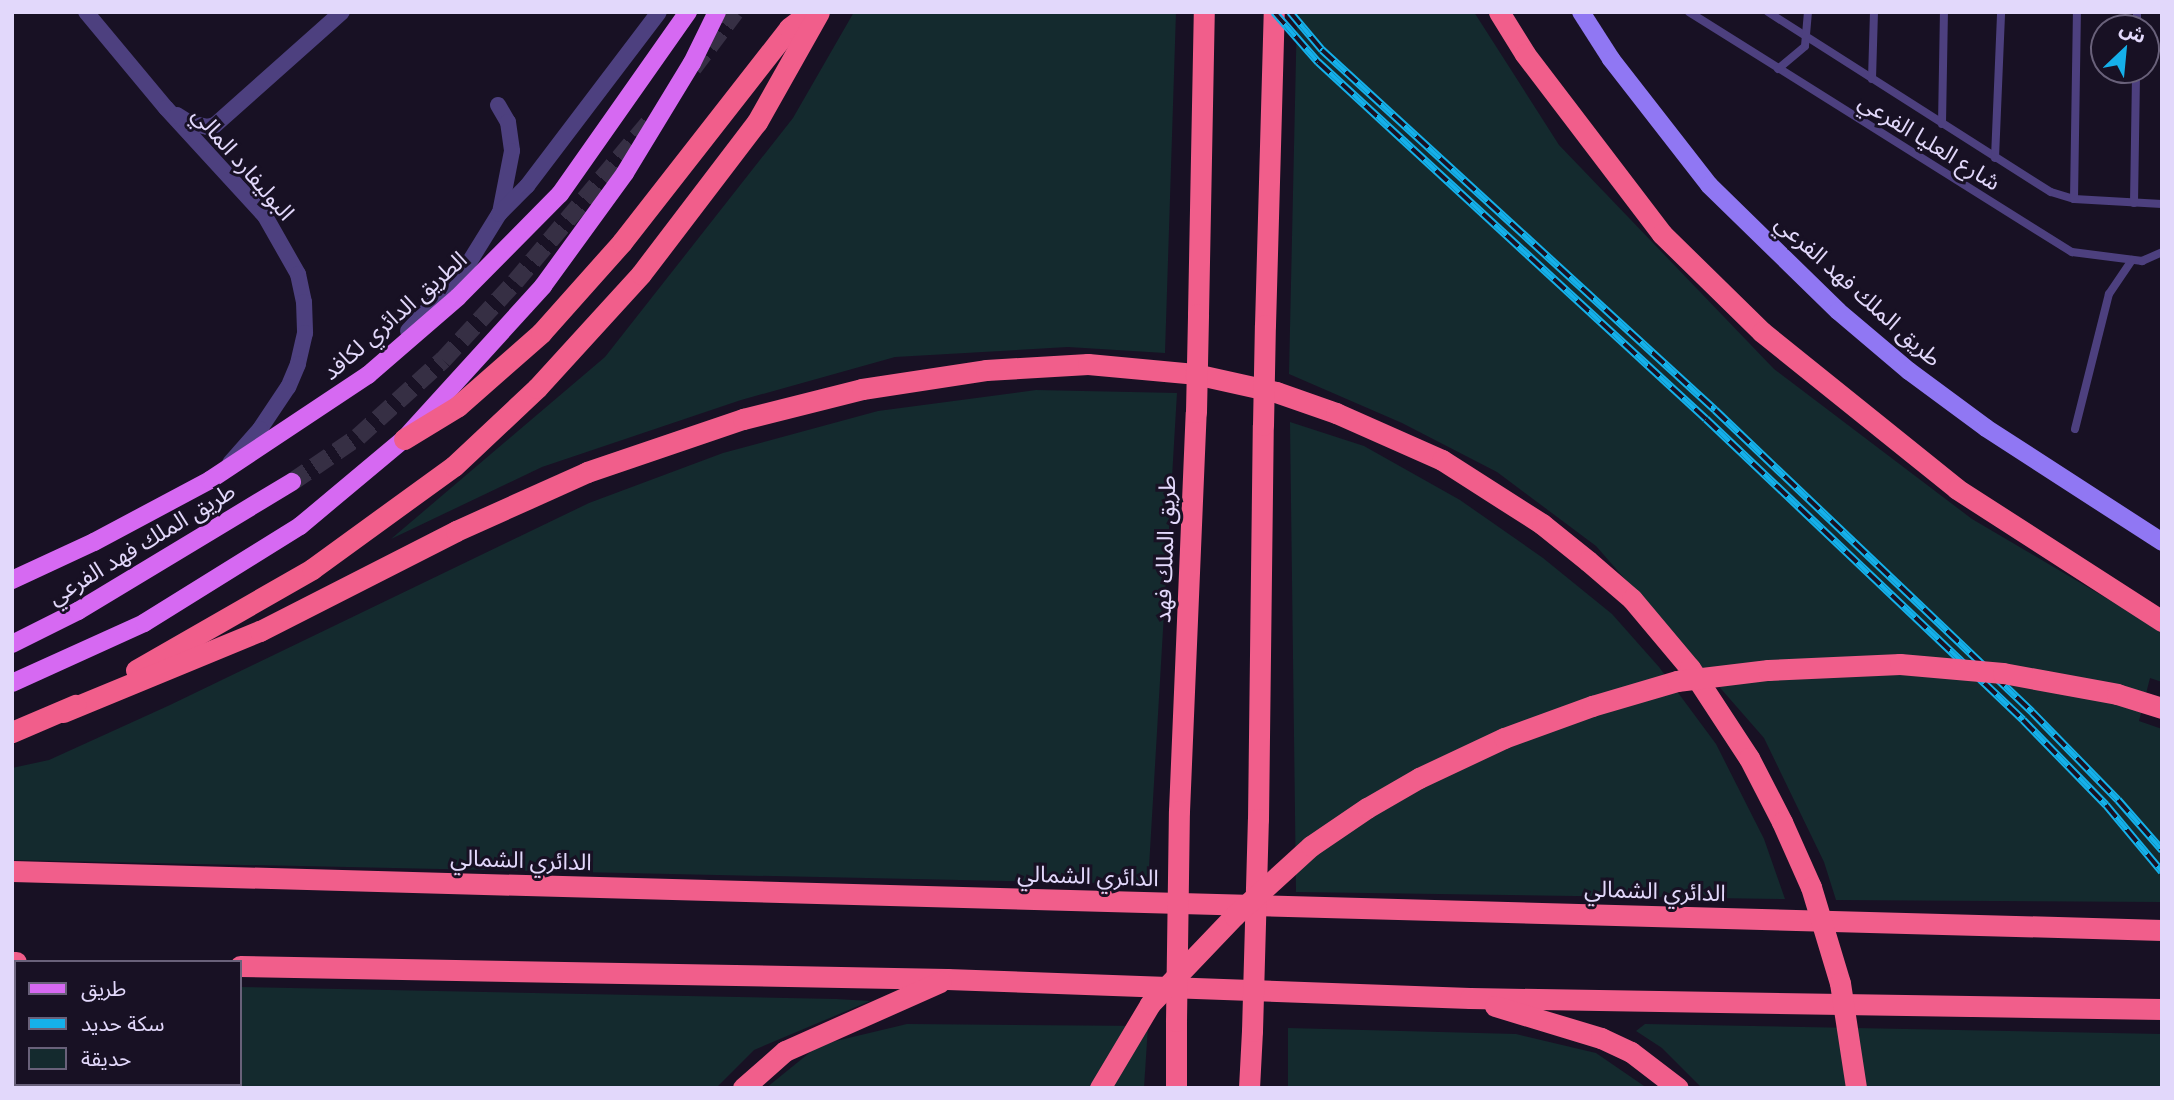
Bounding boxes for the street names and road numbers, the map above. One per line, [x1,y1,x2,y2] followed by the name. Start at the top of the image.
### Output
[1854,86,2006,196] street label: شارع العليا الفرعي
[187,100,301,226] street label: البوليفارد المالي
[1770,208,1948,372] street label: طريق الملك فهد الفرعي
[316,245,472,385] street label: الطريق الدائري لكافد
[1148,475,1180,623] street label: طريق الملك فهد
[42,476,240,610] street label: طريق الملك فهد الفرعي
[450,843,592,875] street label: الدائري الشمالي
[1017,859,1159,891] street label: الدائري الشمالي
[1584,874,1726,906] street label: الدائري الشمالي

